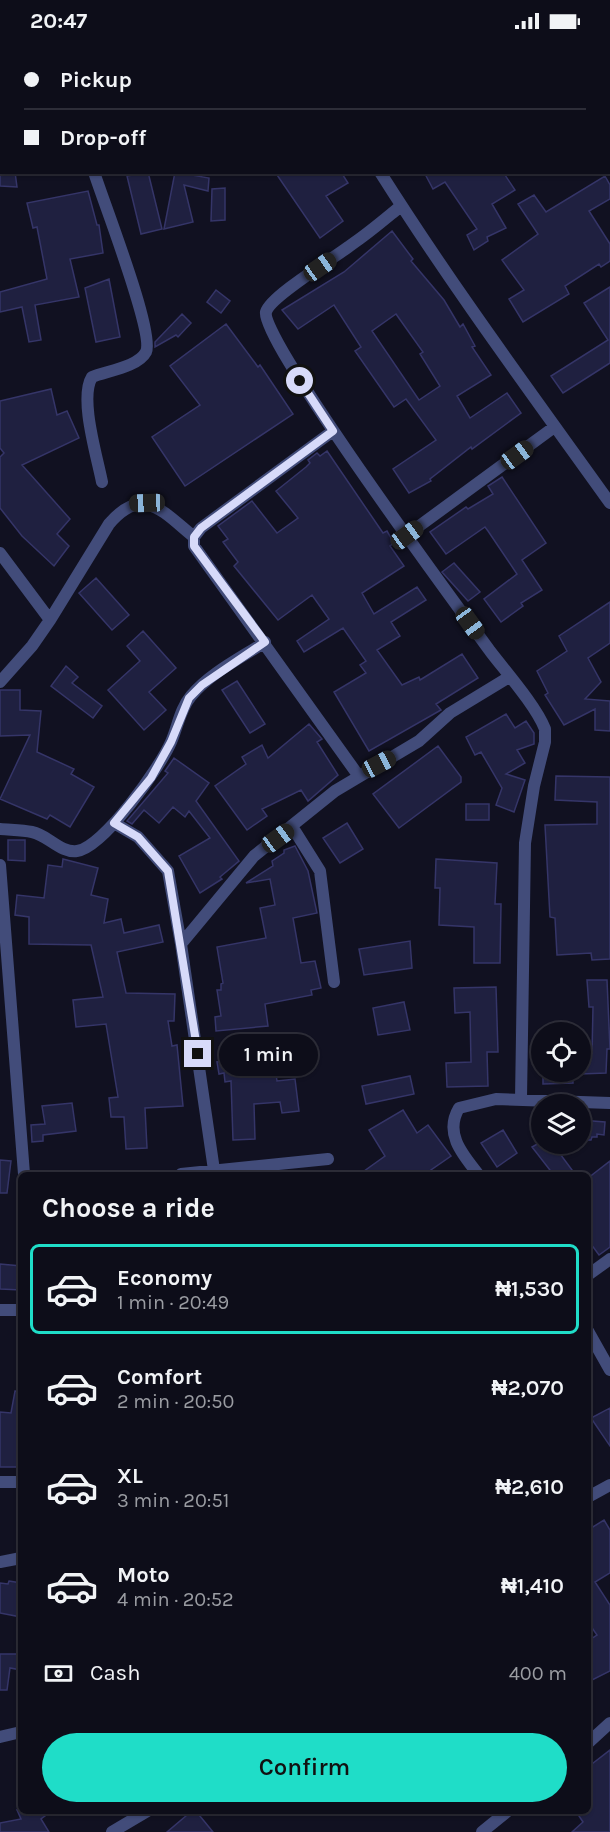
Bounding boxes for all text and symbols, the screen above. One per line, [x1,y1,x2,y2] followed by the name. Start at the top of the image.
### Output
[30,8,87,34] text: 20:47
[60,67,132,93] text: Pickup
[60,125,146,151] text: Drop-off
[300,249,340,285] car
[286,367,313,394] route start
[497,437,537,473] car
[129,493,165,513] car
[387,517,427,553] car
[452,603,488,643] car
[359,748,399,780] car
[258,820,298,856] car
[531,1022,591,1154] map controls
[531,1022,591,1082] button: locate
[219,1033,318,1075] callout: 1 min
[184,1040,211,1067] route end
[244,1043,293,1066] text: 1 min
[531,1094,591,1154] button: layers
[42,1192,215,1224] text: Choose a ride
[45,1262,99,1316] icon: car
[117,1265,212,1291] text: Economy
[495,1276,564,1302] text: ₦1,530
[117,1291,229,1314] text: 1 min · 20:49
[45,1361,99,1415] icon: car
[117,1364,202,1390] text: Comfort
[492,1375,564,1401] text: ₦2,070
[117,1390,234,1413] text: 2 min · 20:50
[45,1460,99,1514] icon: car
[117,1463,143,1489] text: XL
[495,1474,564,1500] text: ₦2,610
[117,1489,229,1512] text: 3 min · 20:51
[45,1559,99,1613] icon: car
[117,1562,170,1588] text: Moto
[501,1573,564,1599] text: ₦1,410
[117,1588,234,1611] text: 4 min · 20:52
[42,1657,75,1690] icon: cash
[90,1660,140,1686] text: Cash
[509,1662,567,1685] text: 400 m
[42,1733,567,1802] button: Confirm

